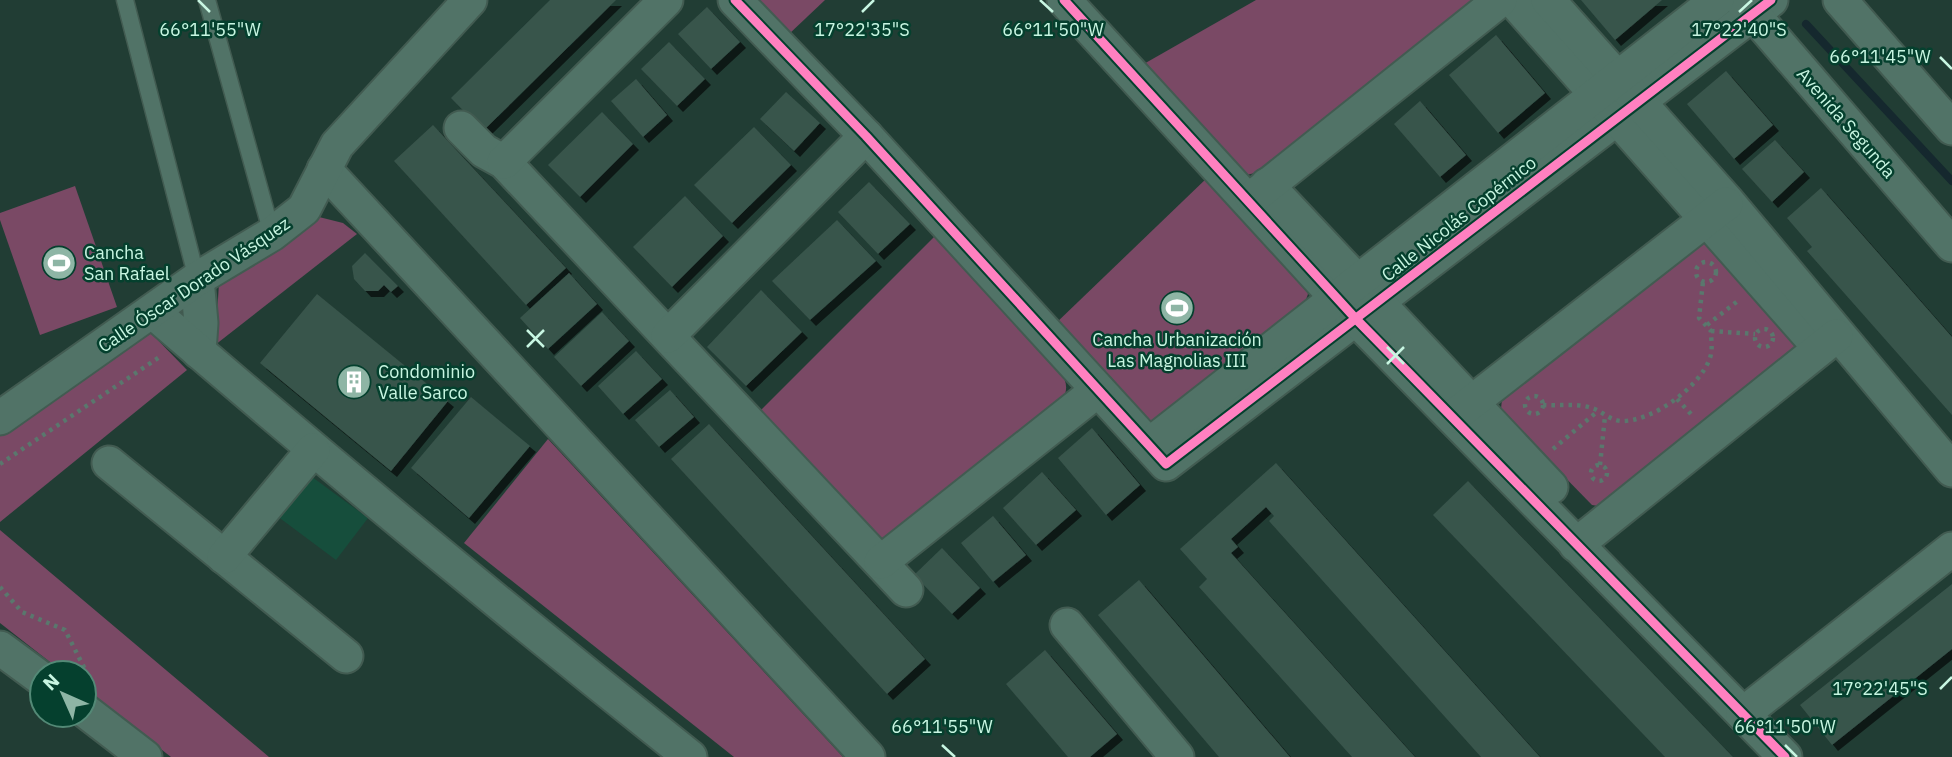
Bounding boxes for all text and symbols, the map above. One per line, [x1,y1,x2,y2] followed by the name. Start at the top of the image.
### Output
[159,18,261,41] text: 66°11'55"W
[814,18,910,41] text: 17°22'35"S
[1002,18,1104,41] text: 66°11'50"W
[1691,18,1787,41] text: 17°22'40"S
[1829,45,1931,68] text: 66°11'45"W
[1792,63,1901,183] street label: Avenida Segunda
[1377,151,1541,286] street label: Calle Nicolás Copérnico
[93,212,294,357] street label: Calle Óscar Dorado Vásquez
[84,241,170,285] place label: Cancha San Rafael
[40,244,78,282] sports icon: Cancha San Rafael
[1158,289,1196,327] sports icon: Cancha Urbanización Las Magnolias III
[1092,328,1262,372] place label: Cancha Urbanización Las Magnolias III
[378,360,475,404] place label: Condominio Valle Sarco
[335,363,373,401] building icon: Condominio Valle Sarco
[28,659,98,729] north arrow
[38,669,64,695] text: N
[1832,677,1928,700] text: 17°22'45"S
[891,715,993,738] text: 66°11'55"W
[1734,715,1836,738] text: 66°11'50"W

